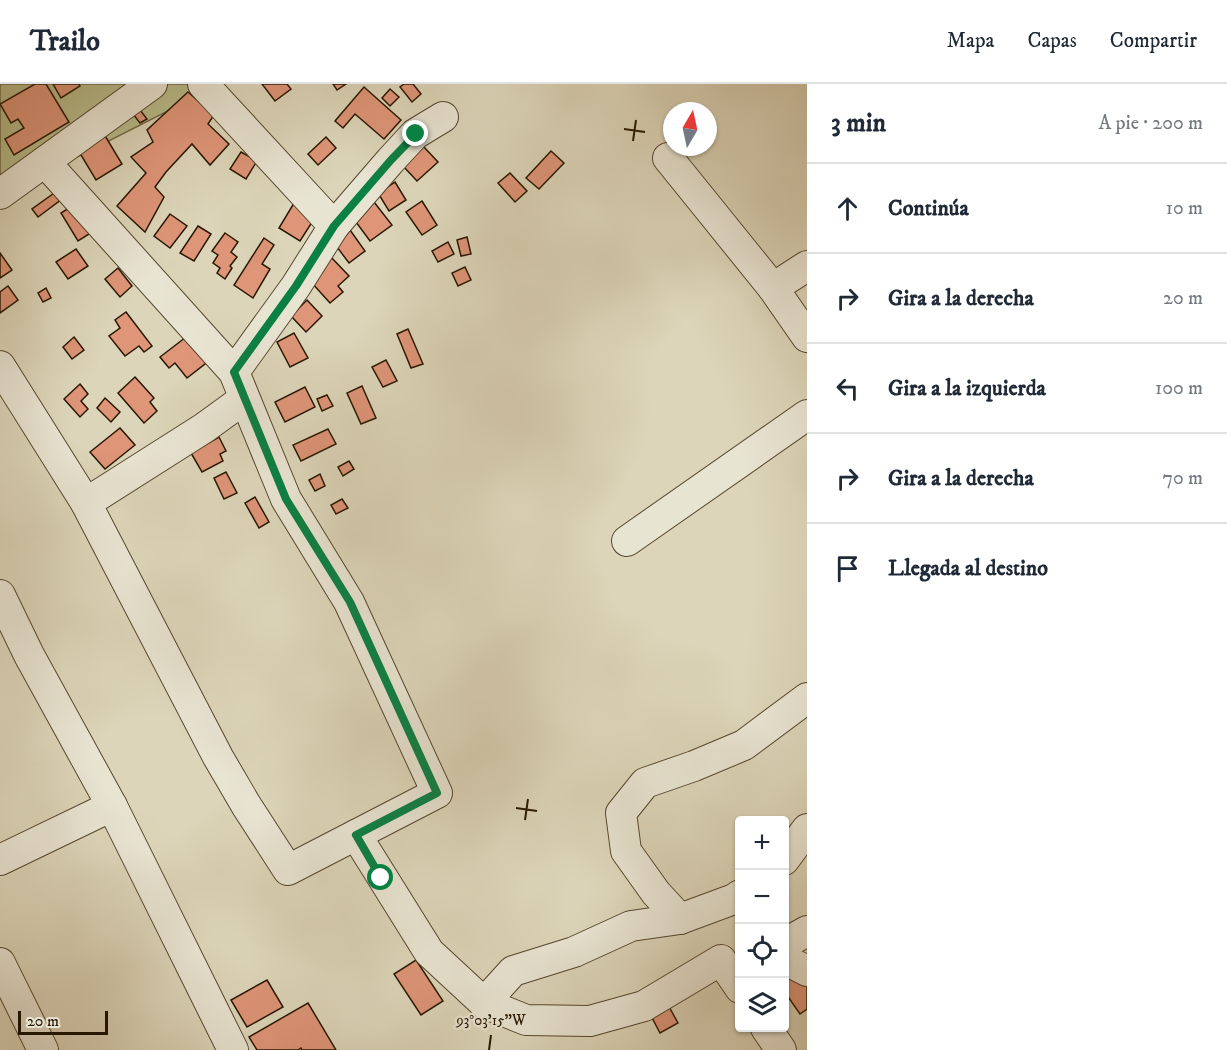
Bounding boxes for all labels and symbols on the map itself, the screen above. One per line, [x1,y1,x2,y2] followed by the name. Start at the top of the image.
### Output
[663,102,717,156] north arrow
[402,120,428,146] route end
[367,864,393,890] route start
[18,1008,108,1036] scale bar
[455,1011,526,1030] text: 93°03'15"W

